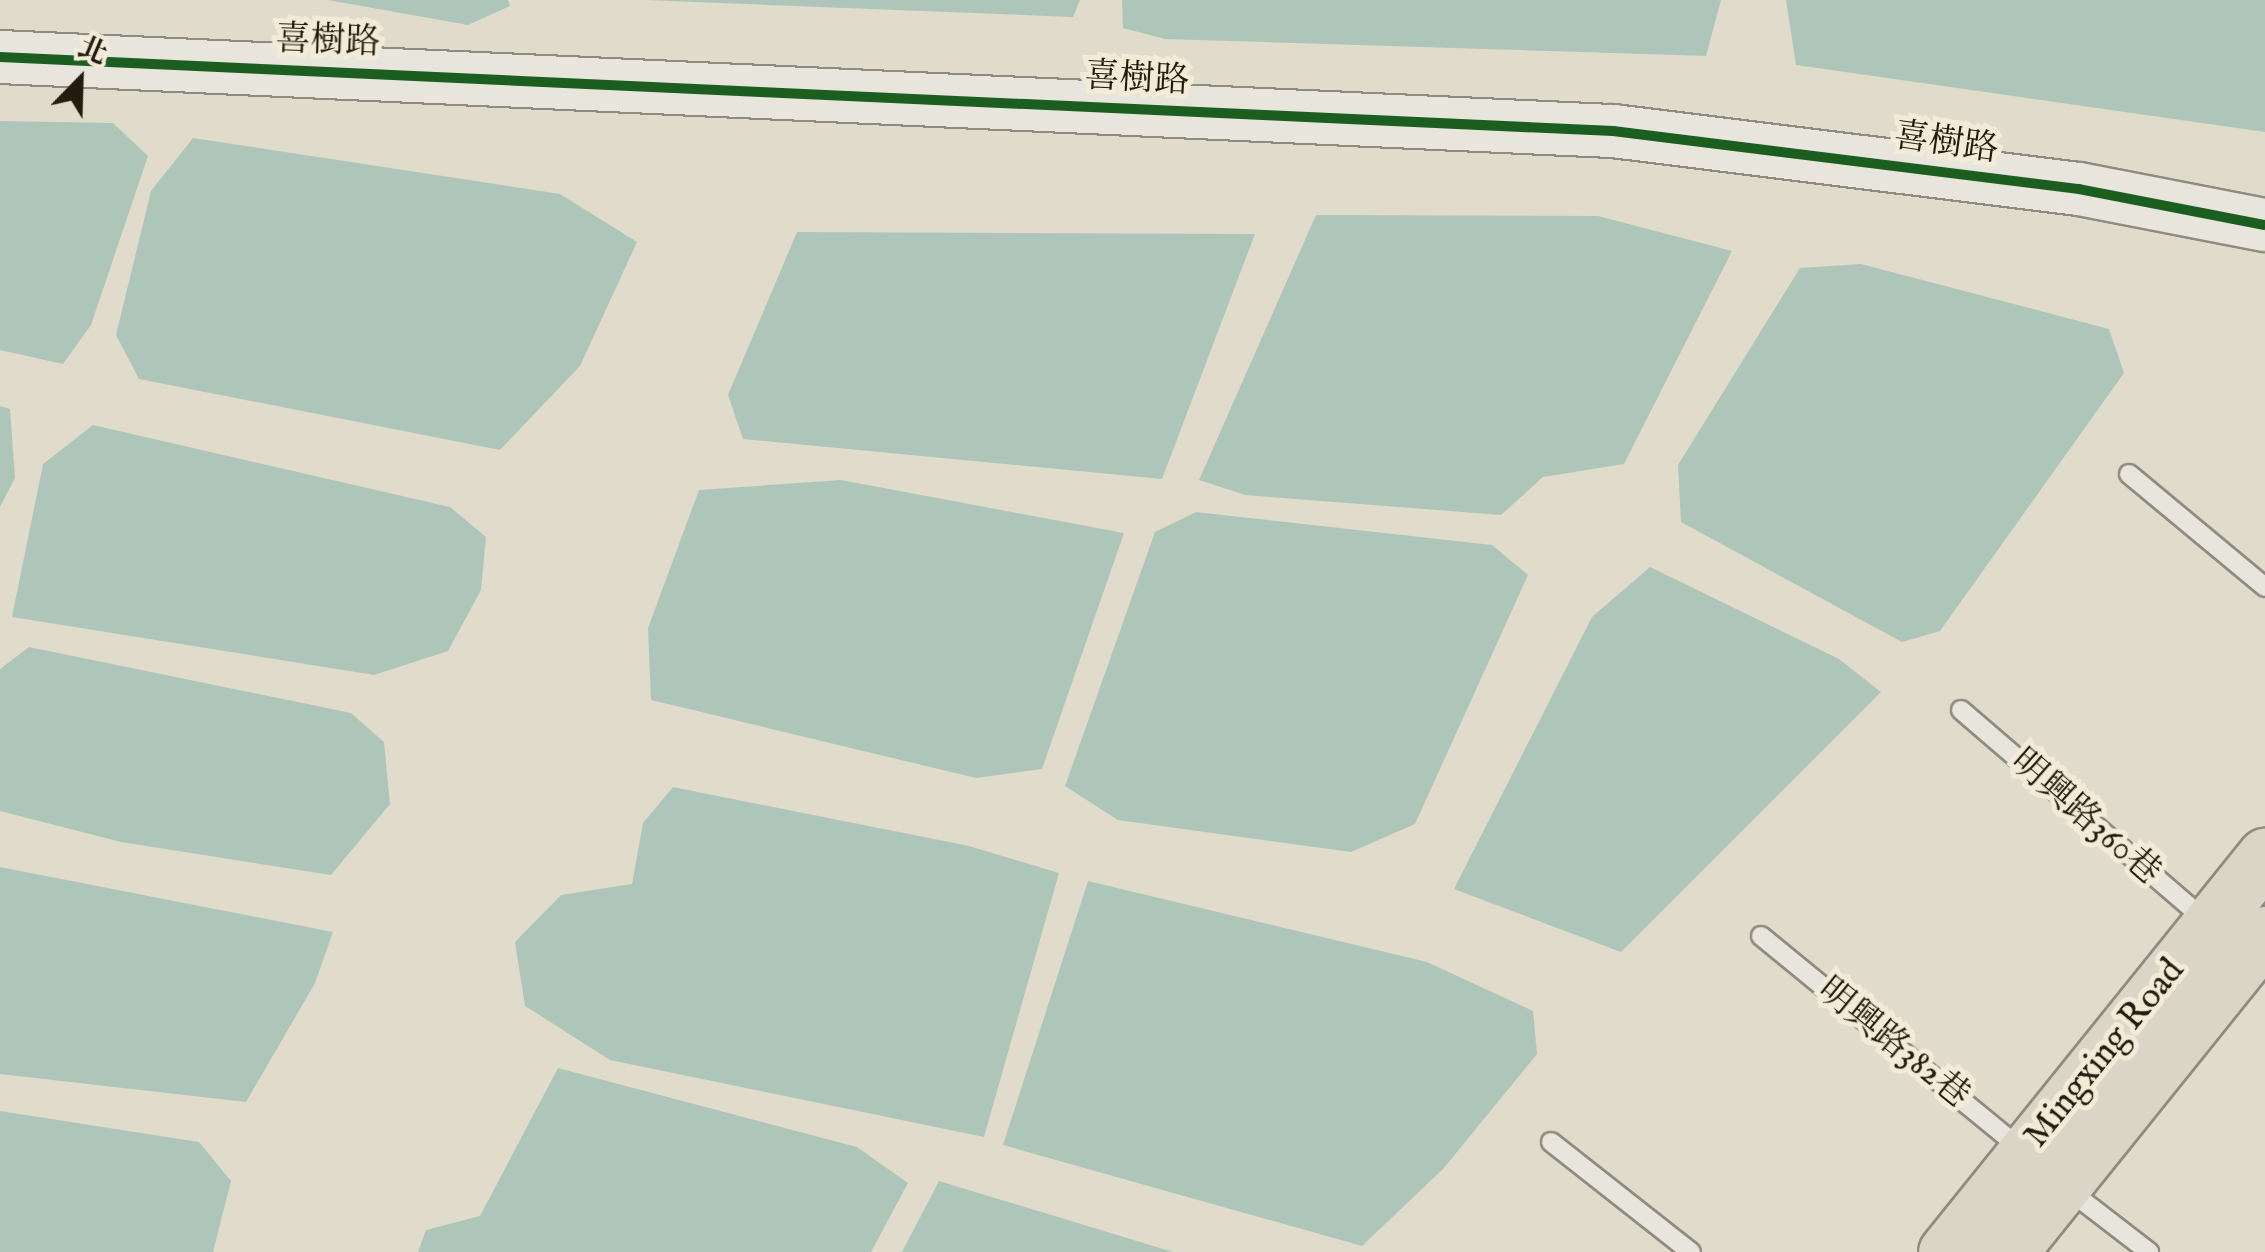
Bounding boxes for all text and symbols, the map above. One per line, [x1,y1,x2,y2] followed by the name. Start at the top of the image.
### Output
[275,19,381,65] street label: 喜樹路
[30,30,130,130] north arrow
[72,30,112,74] text: 北
[1083,56,1191,104] street label: 喜樹路
[1891,116,2001,172] street label: 喜樹路
[2001,741,2169,895] street label: 明興路360巷
[2016,951,2194,1157] street label: Mingxing Road
[1809,970,1977,1118] street label: 明興路382巷

